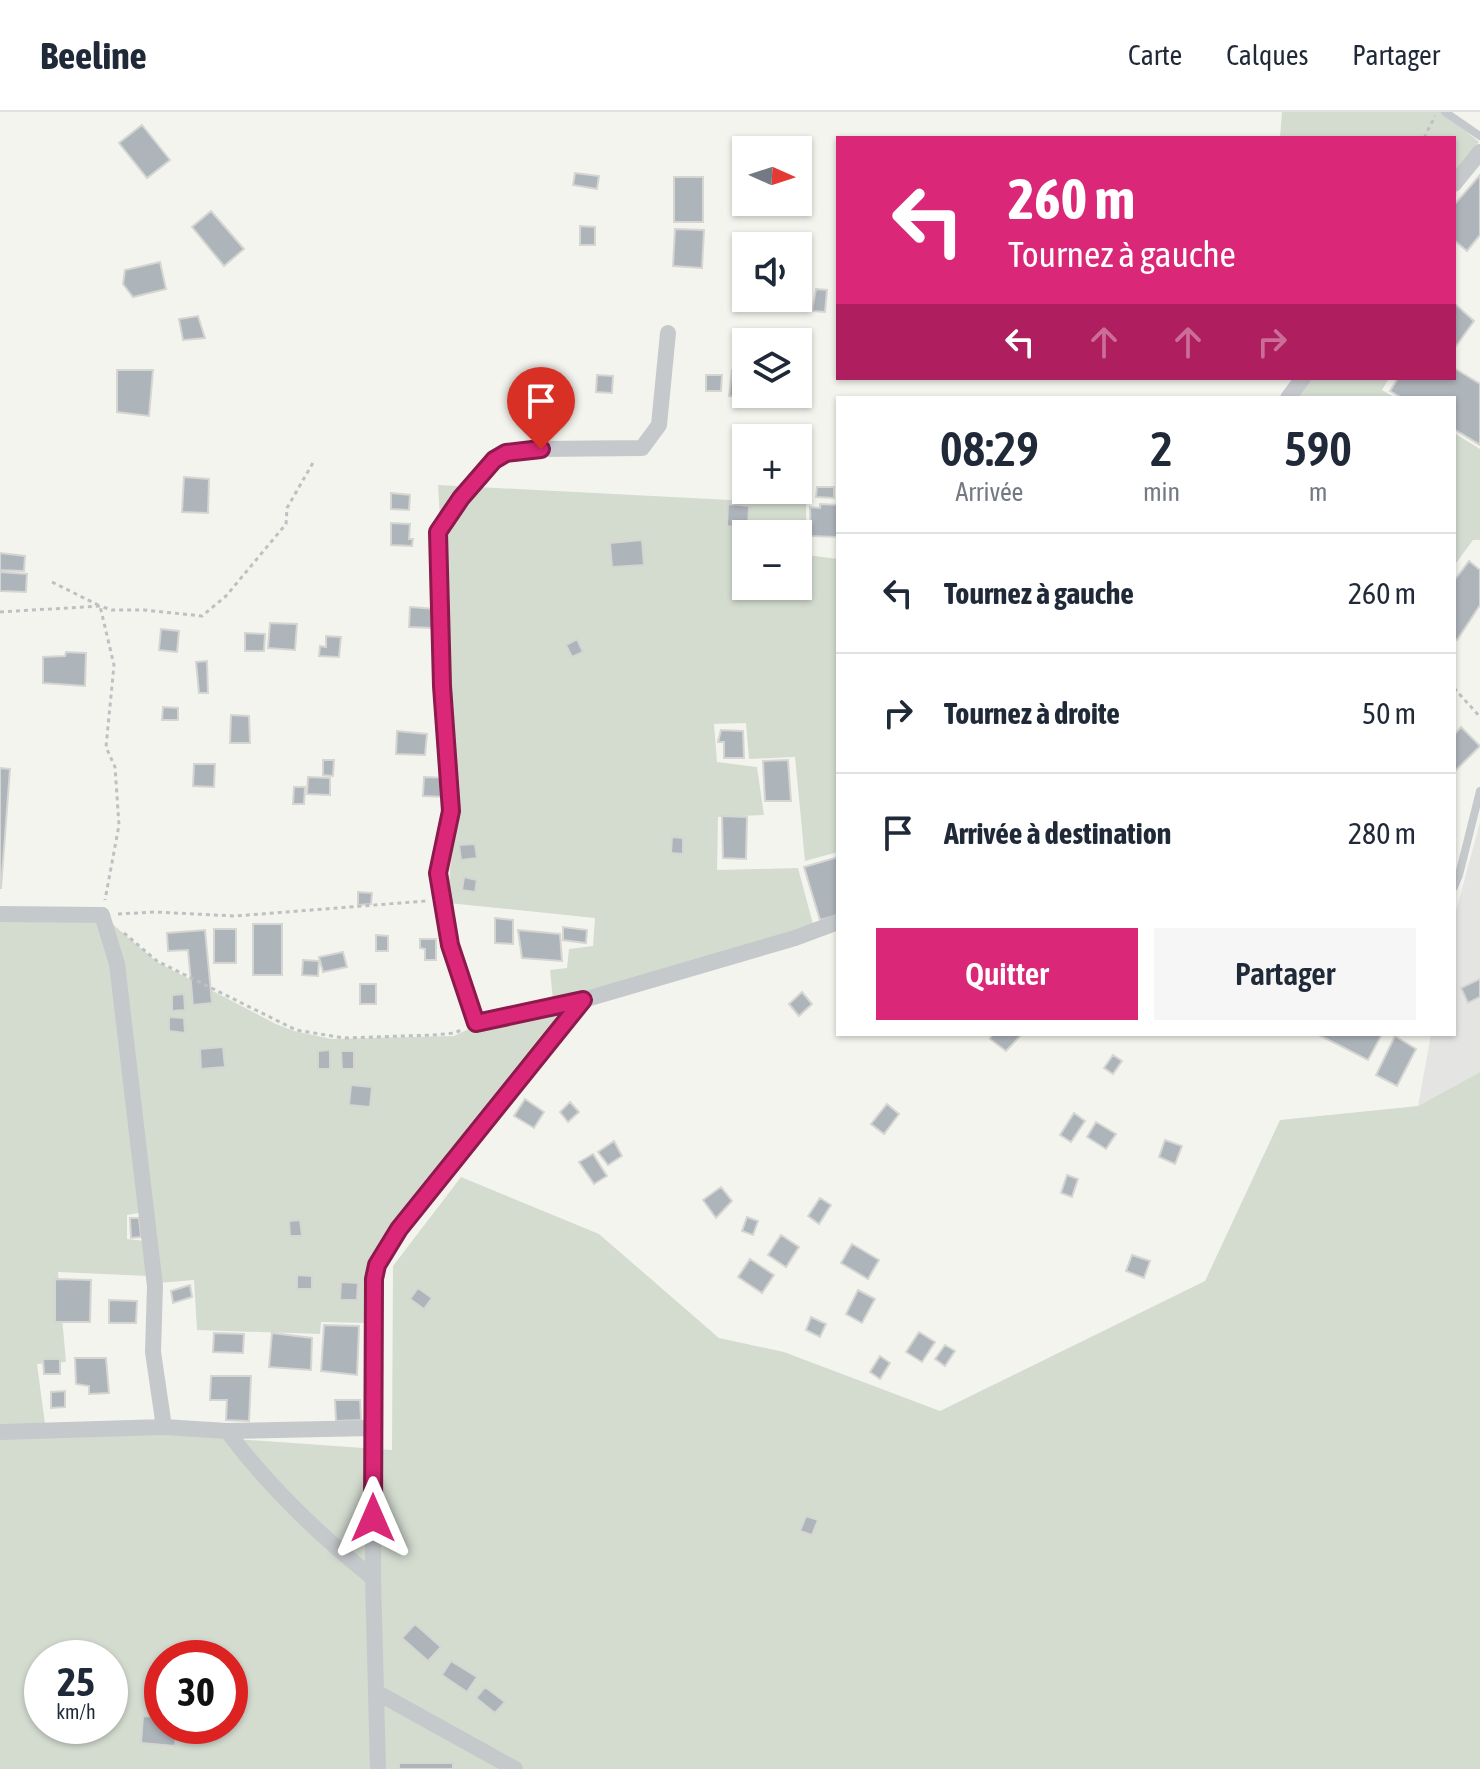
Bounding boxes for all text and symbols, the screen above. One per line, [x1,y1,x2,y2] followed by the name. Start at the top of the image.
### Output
[40,34,147,77] text: Beeline
[1128,39,1182,71] text: Carte
[1226,39,1308,71] text: Calques
[1352,39,1440,71] text: Partager
[732,136,812,216] north arrow
[732,136,812,600] map controls
[1008,167,1135,231] text: 260 m
[876,168,980,272] icon: left
[732,232,812,312] button: sound
[1008,233,1236,275] text: Tournez à gauche
[998,320,1042,364] icon: left
[1082,320,1126,364] icon: ahead
[1166,320,1210,364] icon: ahead
[1250,320,1294,364] icon: right
[732,328,812,408] button: layers
[507,367,575,449] pin
[519,379,563,423] icon: arrive
[940,421,1039,476] text: 08:29
[1150,421,1173,476] text: 2
[1284,421,1352,476] text: 590
[732,424,812,504] button: +
[955,477,1023,507] text: Arrivée
[1143,477,1180,507] text: min
[1309,477,1327,507] text: m
[732,520,812,600] button: −
[876,571,920,615] icon: left
[944,576,1134,610] text: Tournez à gauche
[1348,576,1416,610] text: 260 m
[876,691,920,735] icon: right
[944,696,1120,730] text: Tournez à droite
[1362,696,1416,730] text: 50 m
[876,811,920,855] icon: arrive
[944,816,1171,850] text: Arrivée à destination
[1348,816,1416,850] text: 280 m
[876,928,1138,1020] button: Quitter
[1154,928,1416,1020] button: Partager
[331,1476,415,1560] position arrow
[144,1640,248,1744] speed limit sign: 30
[57,1659,95,1704] text: 25
[56,1700,96,1723] text: km/h

